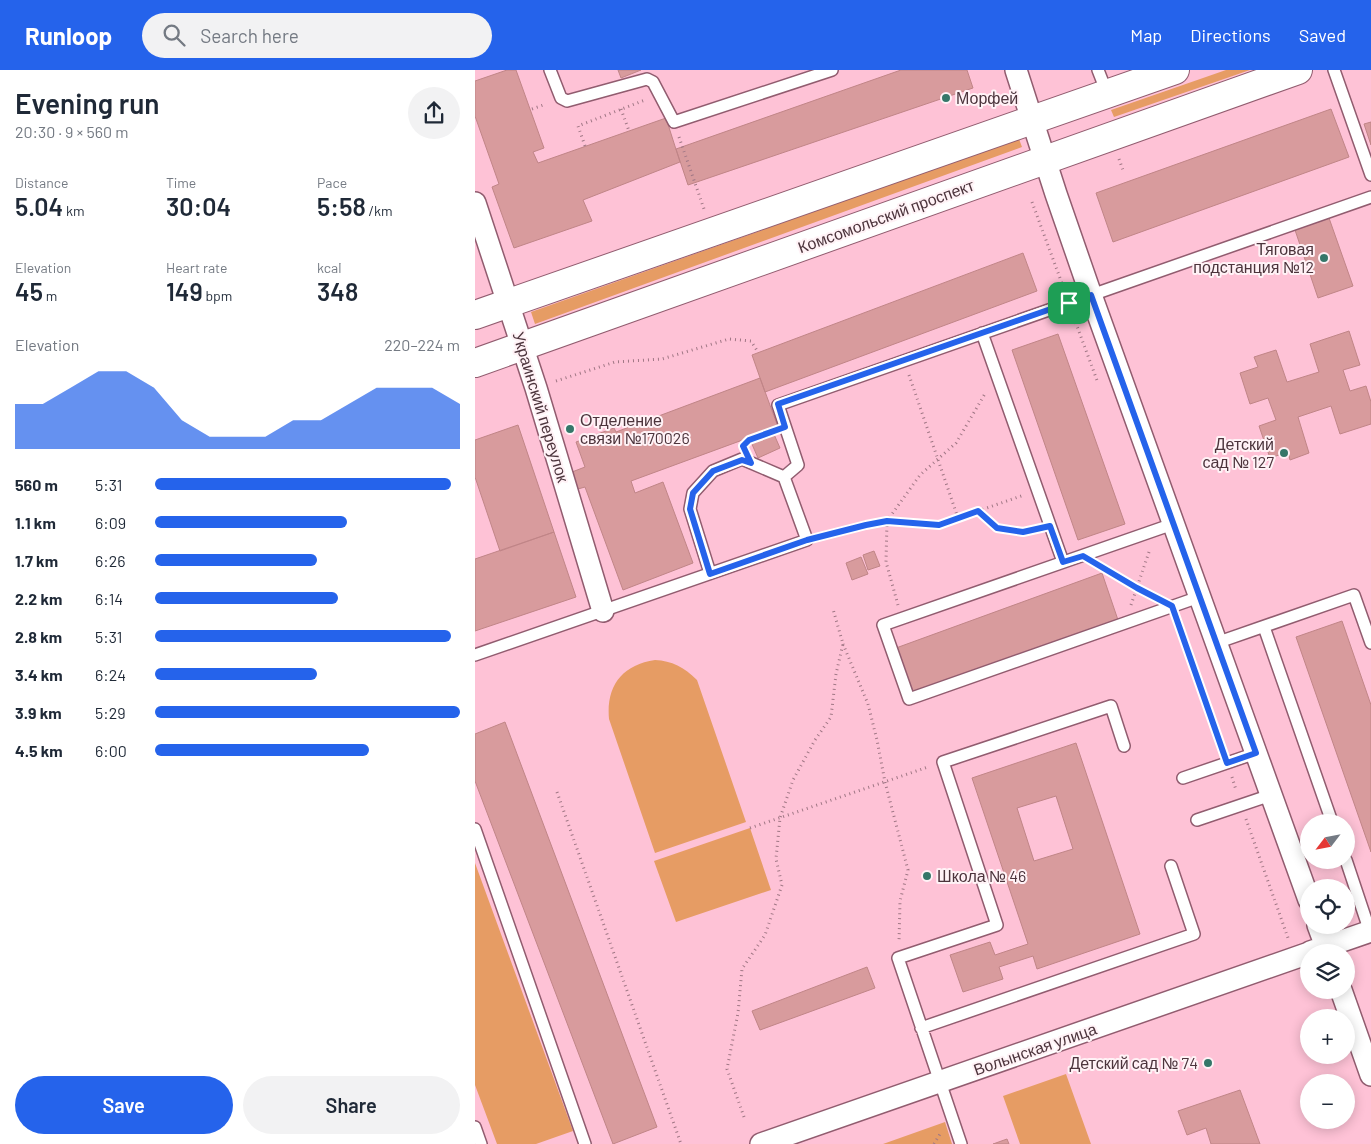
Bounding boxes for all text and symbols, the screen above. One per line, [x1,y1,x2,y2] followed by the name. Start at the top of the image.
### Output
[142,13,492,58] search box
[25,21,112,50] text: Runloop
[160,21,188,49] icon: search
[200,24,299,47] text: Search here
[1130,24,1162,46] text: Map
[1190,24,1271,46] text: Directions
[1299,24,1346,46] text: Saved
[15,86,160,120] text: Evening run
[408,87,460,139] button: share
[956,88,1018,107] place label: Морфей
[940,92,952,104] marker: Морфей
[15,122,129,141] text: 20:30 · 9 × 560 m
[15,174,68,191] text: Distance
[166,174,196,191] text: Time
[317,174,347,191] text: Pace
[795,175,977,256] street label: Комсомольский проспект
[15,191,63,221] text: 5.04
[166,191,231,221] text: 30:04
[317,191,366,221] text: 5:58
[63,202,85,219] text: km
[366,202,393,219] text: /km
[1193,239,1314,276] place label: Тяговая подстанция №12
[1318,252,1330,264] marker: Тяговая подстанция №12
[15,259,71,276] text: Elevation
[166,259,227,276] text: Heart rate
[317,259,341,276] text: kcal
[15,276,43,306] text: 45
[166,276,203,306] text: 149
[317,276,358,306] text: 348
[1048,282,1090,324] pin
[43,287,57,304] text: m
[203,287,232,304] text: bpm
[1055,289,1083,317] icon: arrive
[510,329,574,485] street label: Украинский переулок
[15,335,79,354] text: Elevation
[384,335,460,354] text: 220–224 m
[580,410,690,447] place label: Отделение связи №170026
[564,423,576,435] marker: Отделение связи №170026
[1202,434,1274,471] place label: Детский сад № 127
[1278,447,1290,459] marker: Детский сад № 127
[15,475,58,494] text: 560 m
[95,475,122,494] text: 5:31
[15,513,56,532] text: 1.1 km
[95,513,126,532] text: 6:09
[15,551,58,570] text: 1.7 km
[95,551,125,570] text: 6:26
[15,589,62,608] text: 2.2 km
[95,589,123,608] text: 6:14
[15,627,62,646] text: 2.8 km
[95,627,122,646] text: 5:31
[15,665,63,684] text: 3.4 km
[95,665,126,684] text: 6:24
[15,703,62,722] text: 3.9 km
[95,703,126,722] text: 5:29
[15,741,63,760] text: 4.5 km
[95,741,127,760] text: 6:00
[1300,814,1355,869] north arrow
[1300,814,1355,1129] map controls
[937,866,1026,885] place label: Школа № 46
[921,870,933,882] marker: Школа № 46
[1300,879,1355,934] button: locate
[1300,944,1355,999] button: layers
[1300,1009,1355,1064] button: +
[971,1019,1099,1079] street label: Волынская улица
[1069,1053,1198,1072] place label: Детский сад № 74
[1202,1057,1214,1069] marker: Детский сад № 74
[1300,1074,1355,1129] button: −
[15,1076,233,1134] button: Save
[243,1076,460,1134] button: Share

